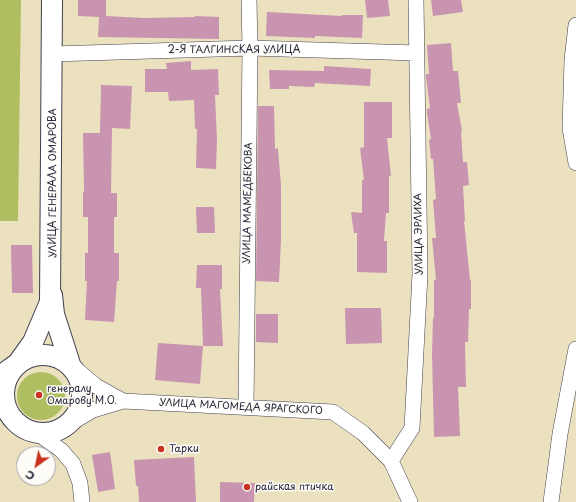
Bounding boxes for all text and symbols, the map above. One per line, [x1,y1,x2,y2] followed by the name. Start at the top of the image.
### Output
[168,44,300,56] street label: 2-Я ТАЛГИНСКАЯ УЛИЦА
[47,108,59,258] street label: УЛИЦА ГЕНЕРАЛА ОМАРОВА
[241,142,255,264] street label: УЛИЦА МАМЕДБЕКОВА
[412,193,426,275] street label: УЛИЦА ЭРЛИХА
[47,383,117,406] place label: генералу Омарову М.О.
[34,390,44,400] marker: генералу Омарову М.О.
[159,397,323,417] street label: УЛИЦА МАГОМЕДА ЯРАГСКОГО
[169,443,199,455] place label: Тарки
[156,444,166,454] marker: Тарки
[16,446,56,486] north arrow
[22,466,38,485] text: С
[255,481,334,493] place label: райская птичка
[242,482,252,492] marker: райская птичка

